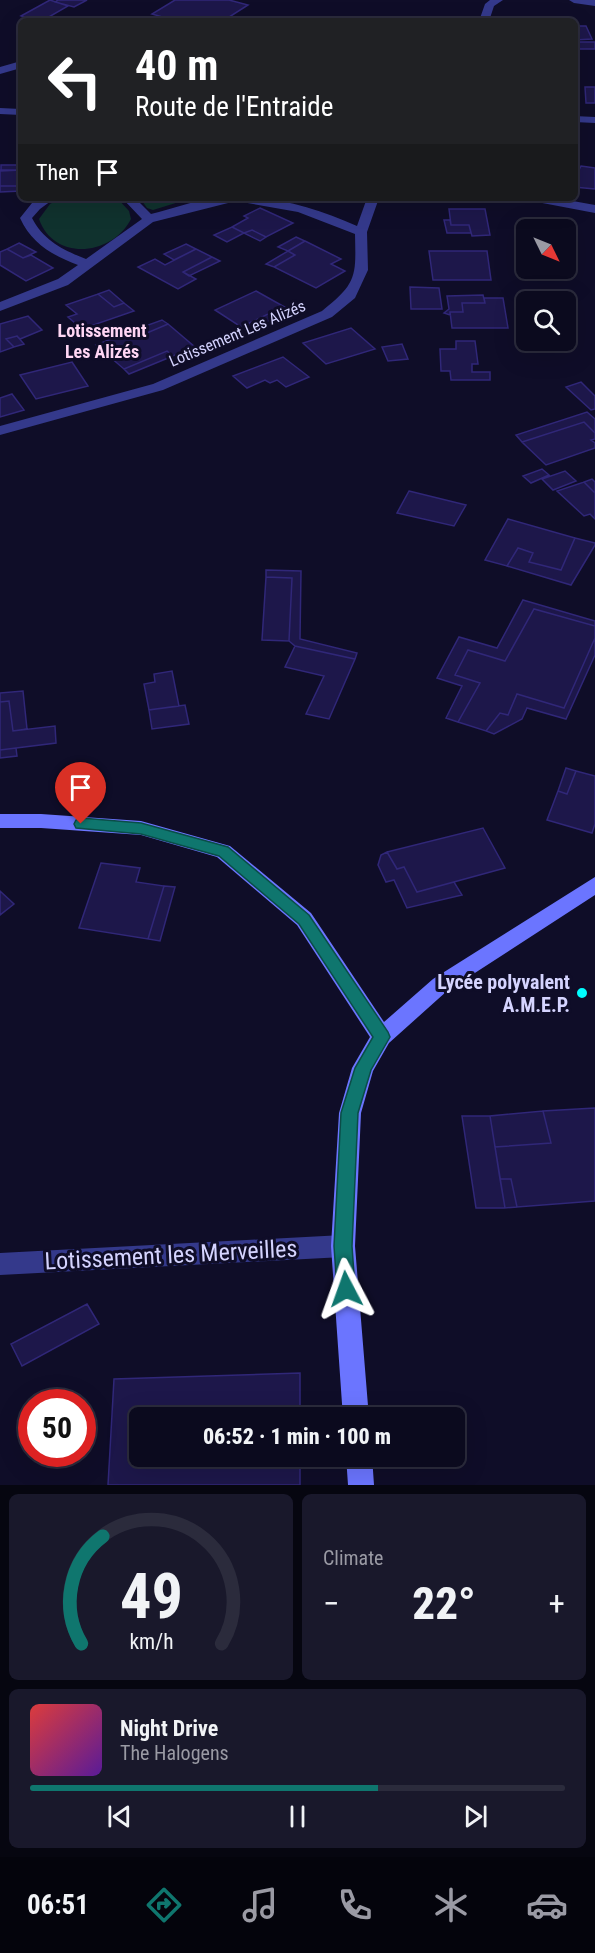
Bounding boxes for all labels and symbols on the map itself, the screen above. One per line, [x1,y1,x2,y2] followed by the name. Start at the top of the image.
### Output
[516,219,576,279] north arrow
[166,296,308,371] street label: Lotissement Les Alizés
[58,320,147,362] district label: Lotissement Les Alizés
[55,762,106,824] pin
[437,970,570,1017] place label: Lycée polyvalent A.M.E.P.
[575,986,589,1000] marker: Lycée polyvalent A.M.E.P.
[44,1234,298,1276] street label: Lotissement les Merveilles
[314,1257,378,1321] position arrow
[18,1389,96,1467] speed limit sign: 50

